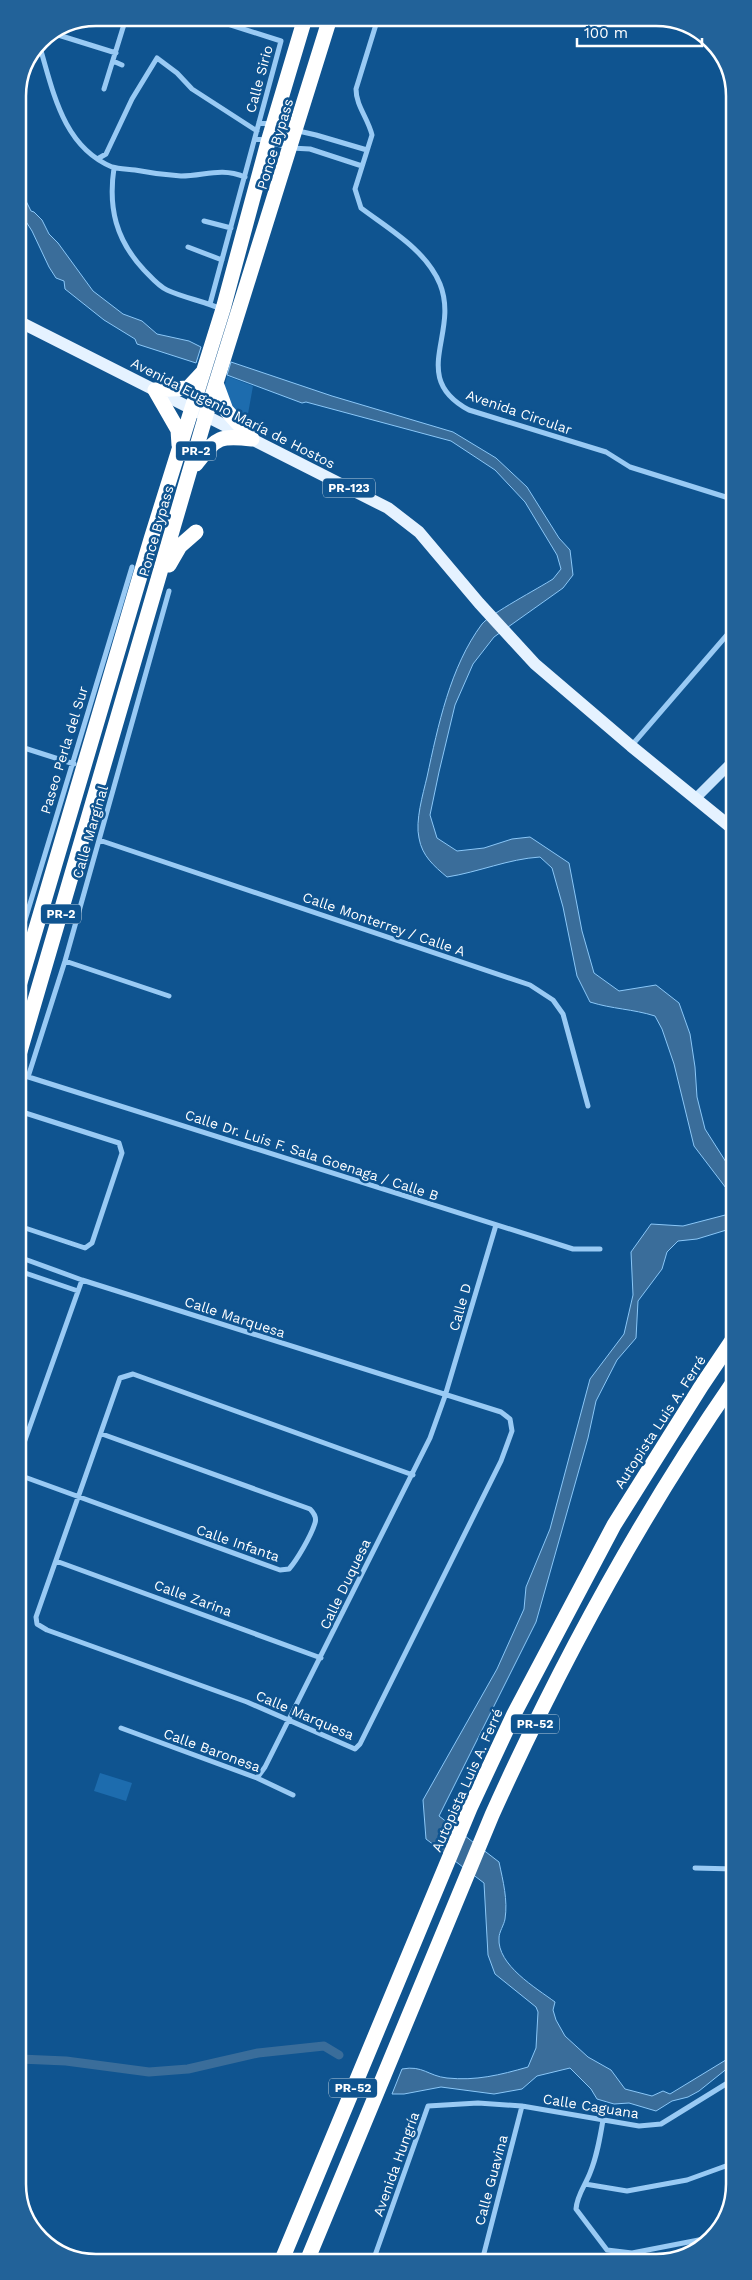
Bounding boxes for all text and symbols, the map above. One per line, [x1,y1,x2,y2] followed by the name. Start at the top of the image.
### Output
[577,15,702,47] scale bar
[584,24,628,42] text: 100 m
[242,43,276,115] street label: Calle Sirio
[254,97,296,191] street label: Ponce Bypass
[128,354,338,472] street label: Avenida Eugenio María de Hostos
[464,386,574,438] street label: Avenida Circular
[176,442,216,461] road number: PR-2
[323,478,375,498] road number: PR-123
[135,484,177,578] street label: Ponce Bypass
[37,684,91,816] street label: Paseo Perla del Sur
[69,783,111,880] street label: Calle Marginal
[301,889,467,959] street label: Calle Monterrey / Calle A
[41,904,81,924] road number: PR-2
[183,1106,441,1204] street label: Calle Dr. Luis F. Sala Goenaga / Calle B
[446,1281,474,1333] street label: Calle D
[183,1293,287,1341] street label: Calle Marquesa
[611,1353,709,1491] street label: Autopista Luis A. Ferré
[194,1521,282,1565] street label: Calle Infanta
[316,1536,374,1632] street label: Calle Duquesa
[152,1577,234,1620] street label: Calle Zarina
[254,1687,357,1743] street label: Calle Marquesa
[428,1706,506,1854] street label: Autopista Luis A. Ferré
[511,1715,559,1734] road number: PR-52
[161,1725,263,1775] street label: Calle Baronesa
[329,2078,377,2098] road number: PR-52
[542,2091,640,2122] street label: Calle Caguana
[370,2110,422,2218] street label: Avenida Hungría
[471,2133,511,2227] street label: Calle Guavina

